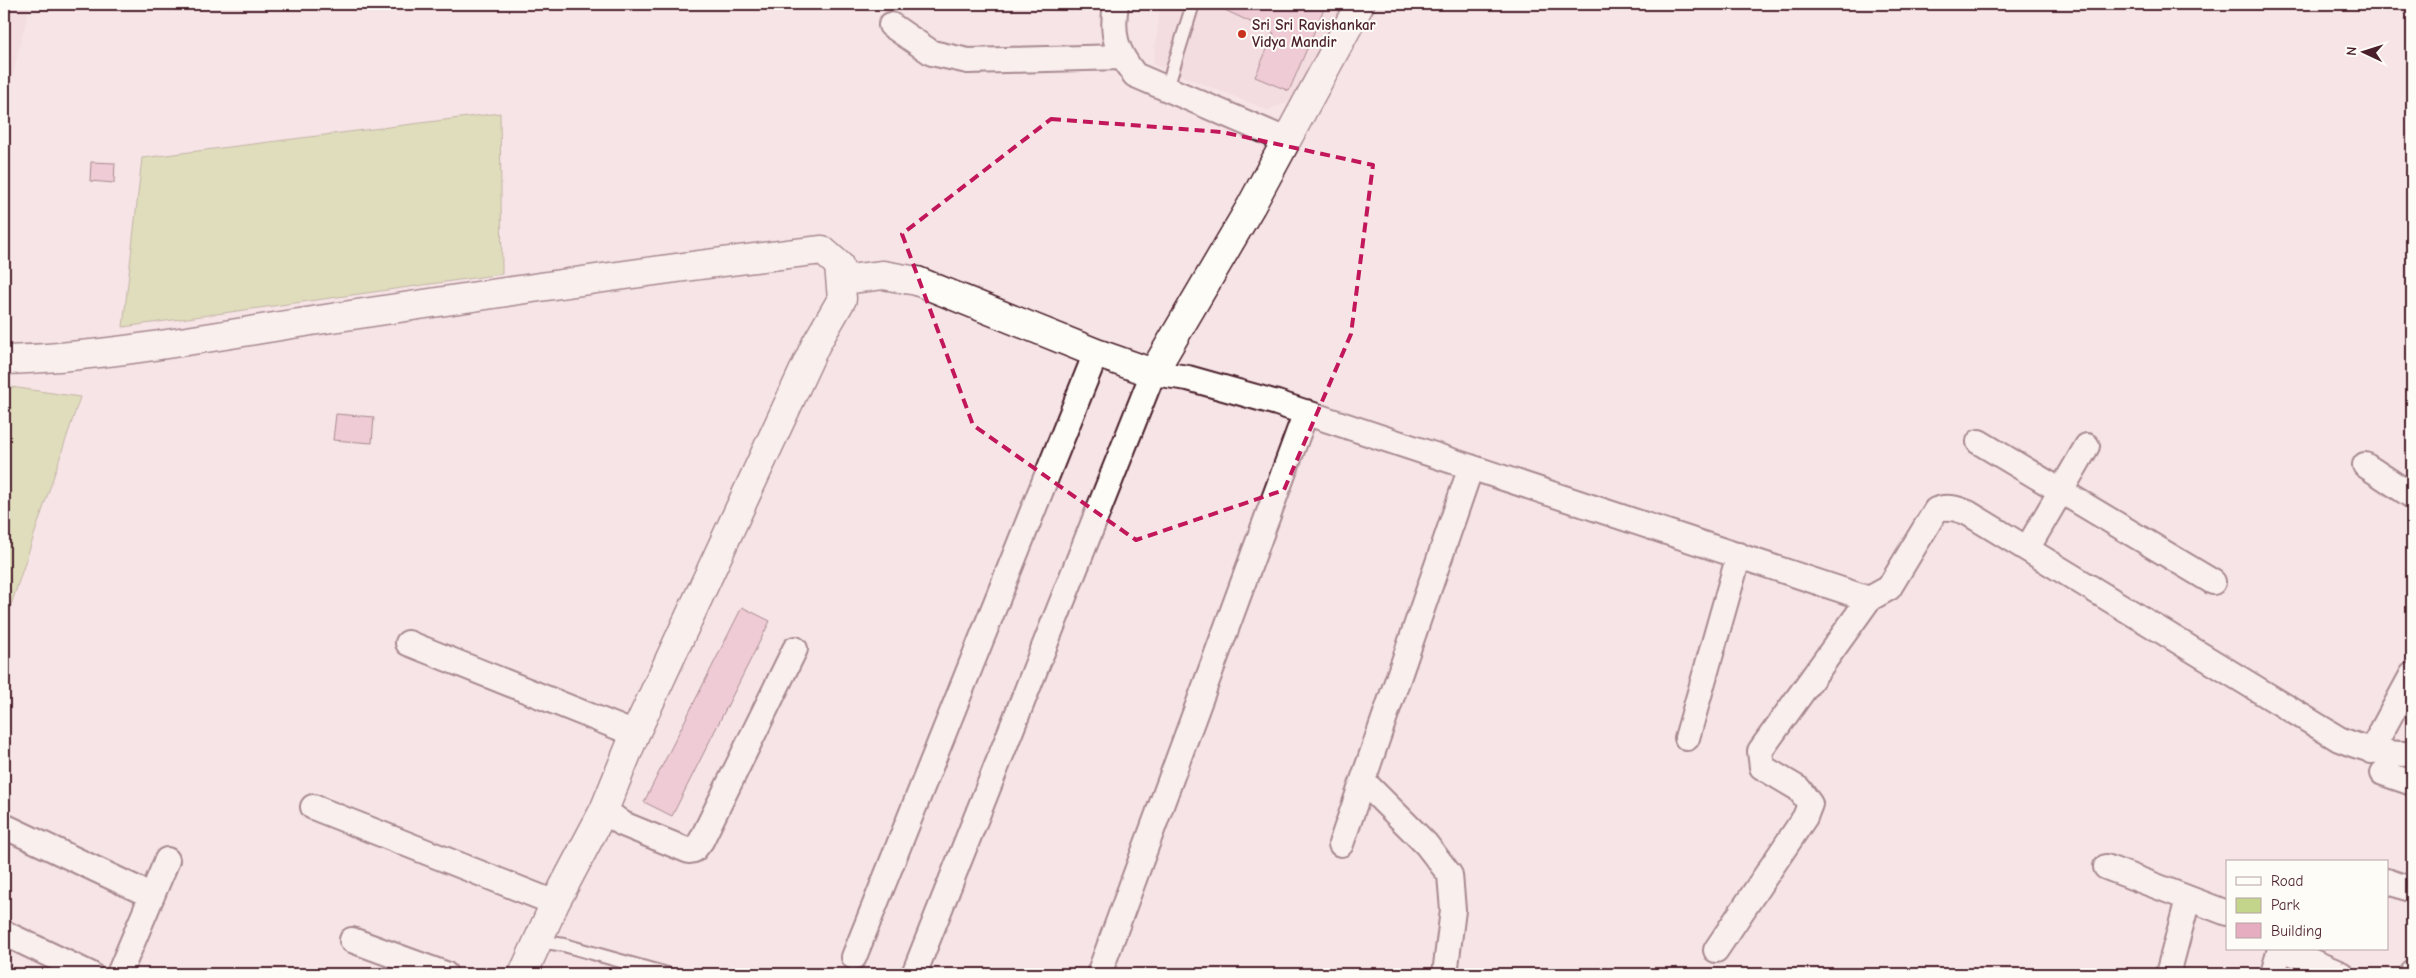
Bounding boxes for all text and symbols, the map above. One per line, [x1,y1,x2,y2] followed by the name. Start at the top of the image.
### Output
[1252,16,1376,51] place label: Sri Sri Ravishankar Vidya Mandir
[1236,28,1248,40] marker: Sri Sri Ravishankar Vidya Mandir
[2338,28,2388,78] north arrow
[2343,46,2360,56] text: N
[2226,860,2388,950] legend
[2271,872,2303,890] text: Road
[2271,896,2300,914] text: Park
[2271,922,2322,940] text: Building

